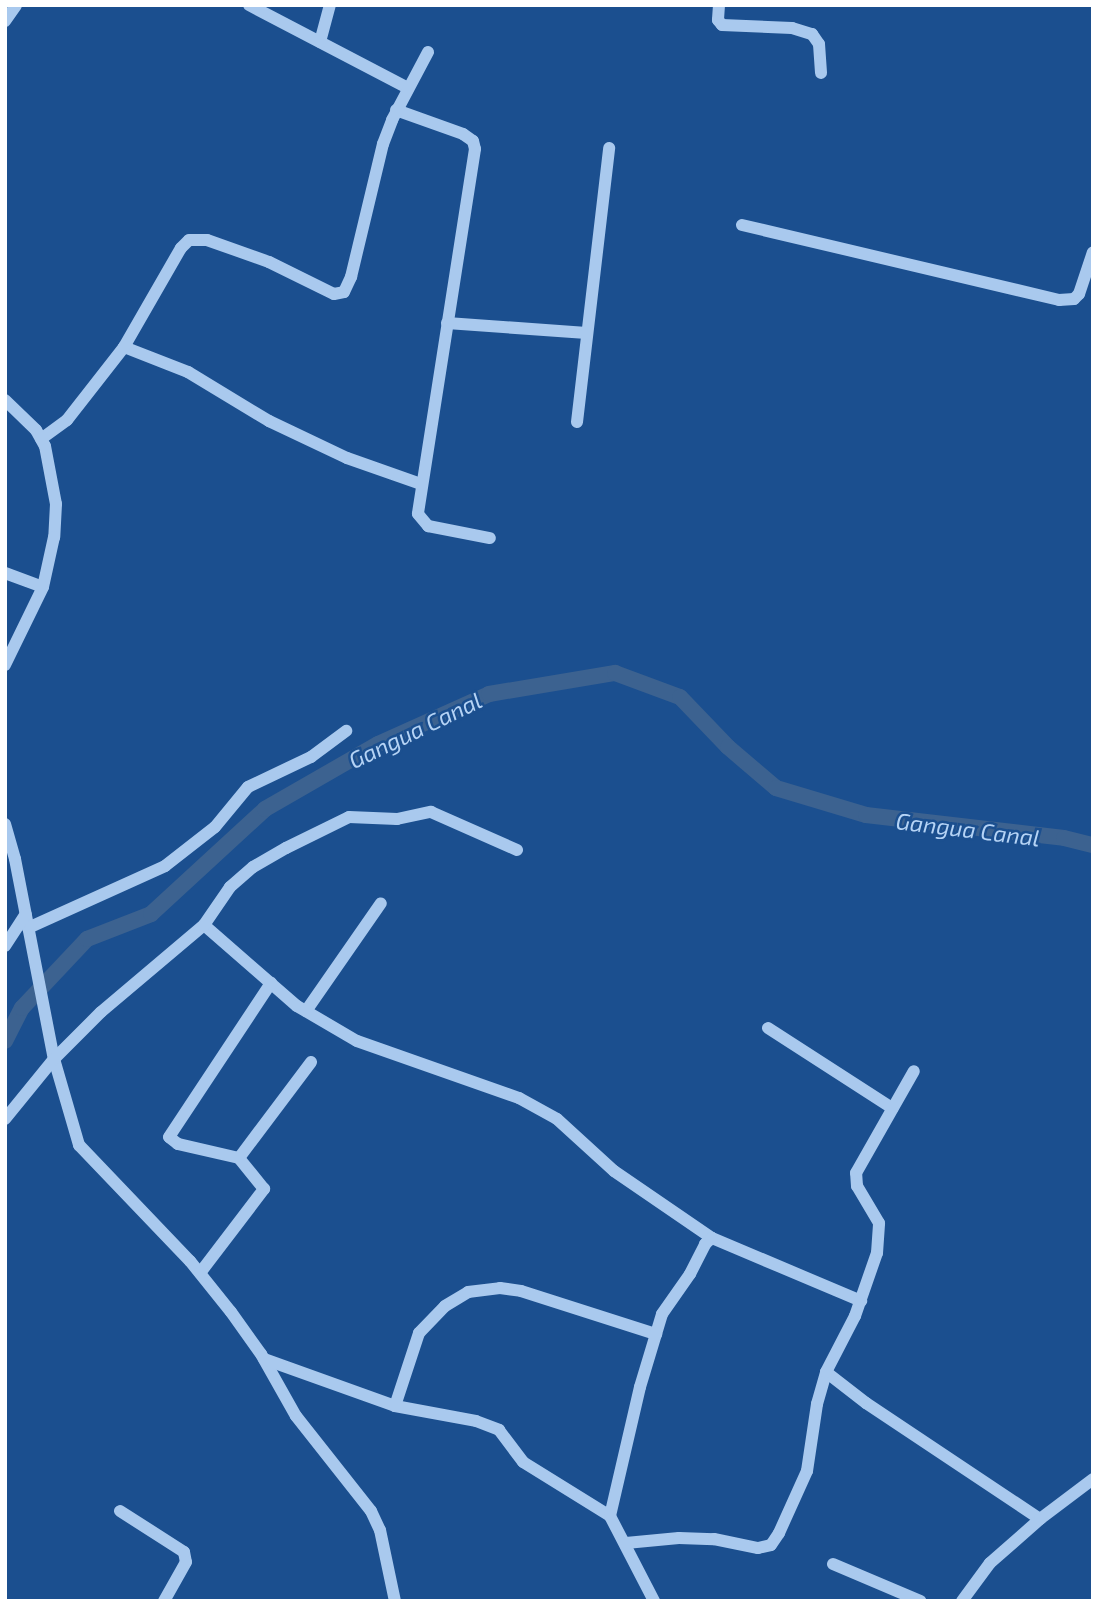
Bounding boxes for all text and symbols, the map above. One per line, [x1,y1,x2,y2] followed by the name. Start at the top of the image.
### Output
[344,686,486,774] water label: Gangua Canal
[894,806,1042,852] water label: Gangua Canal

